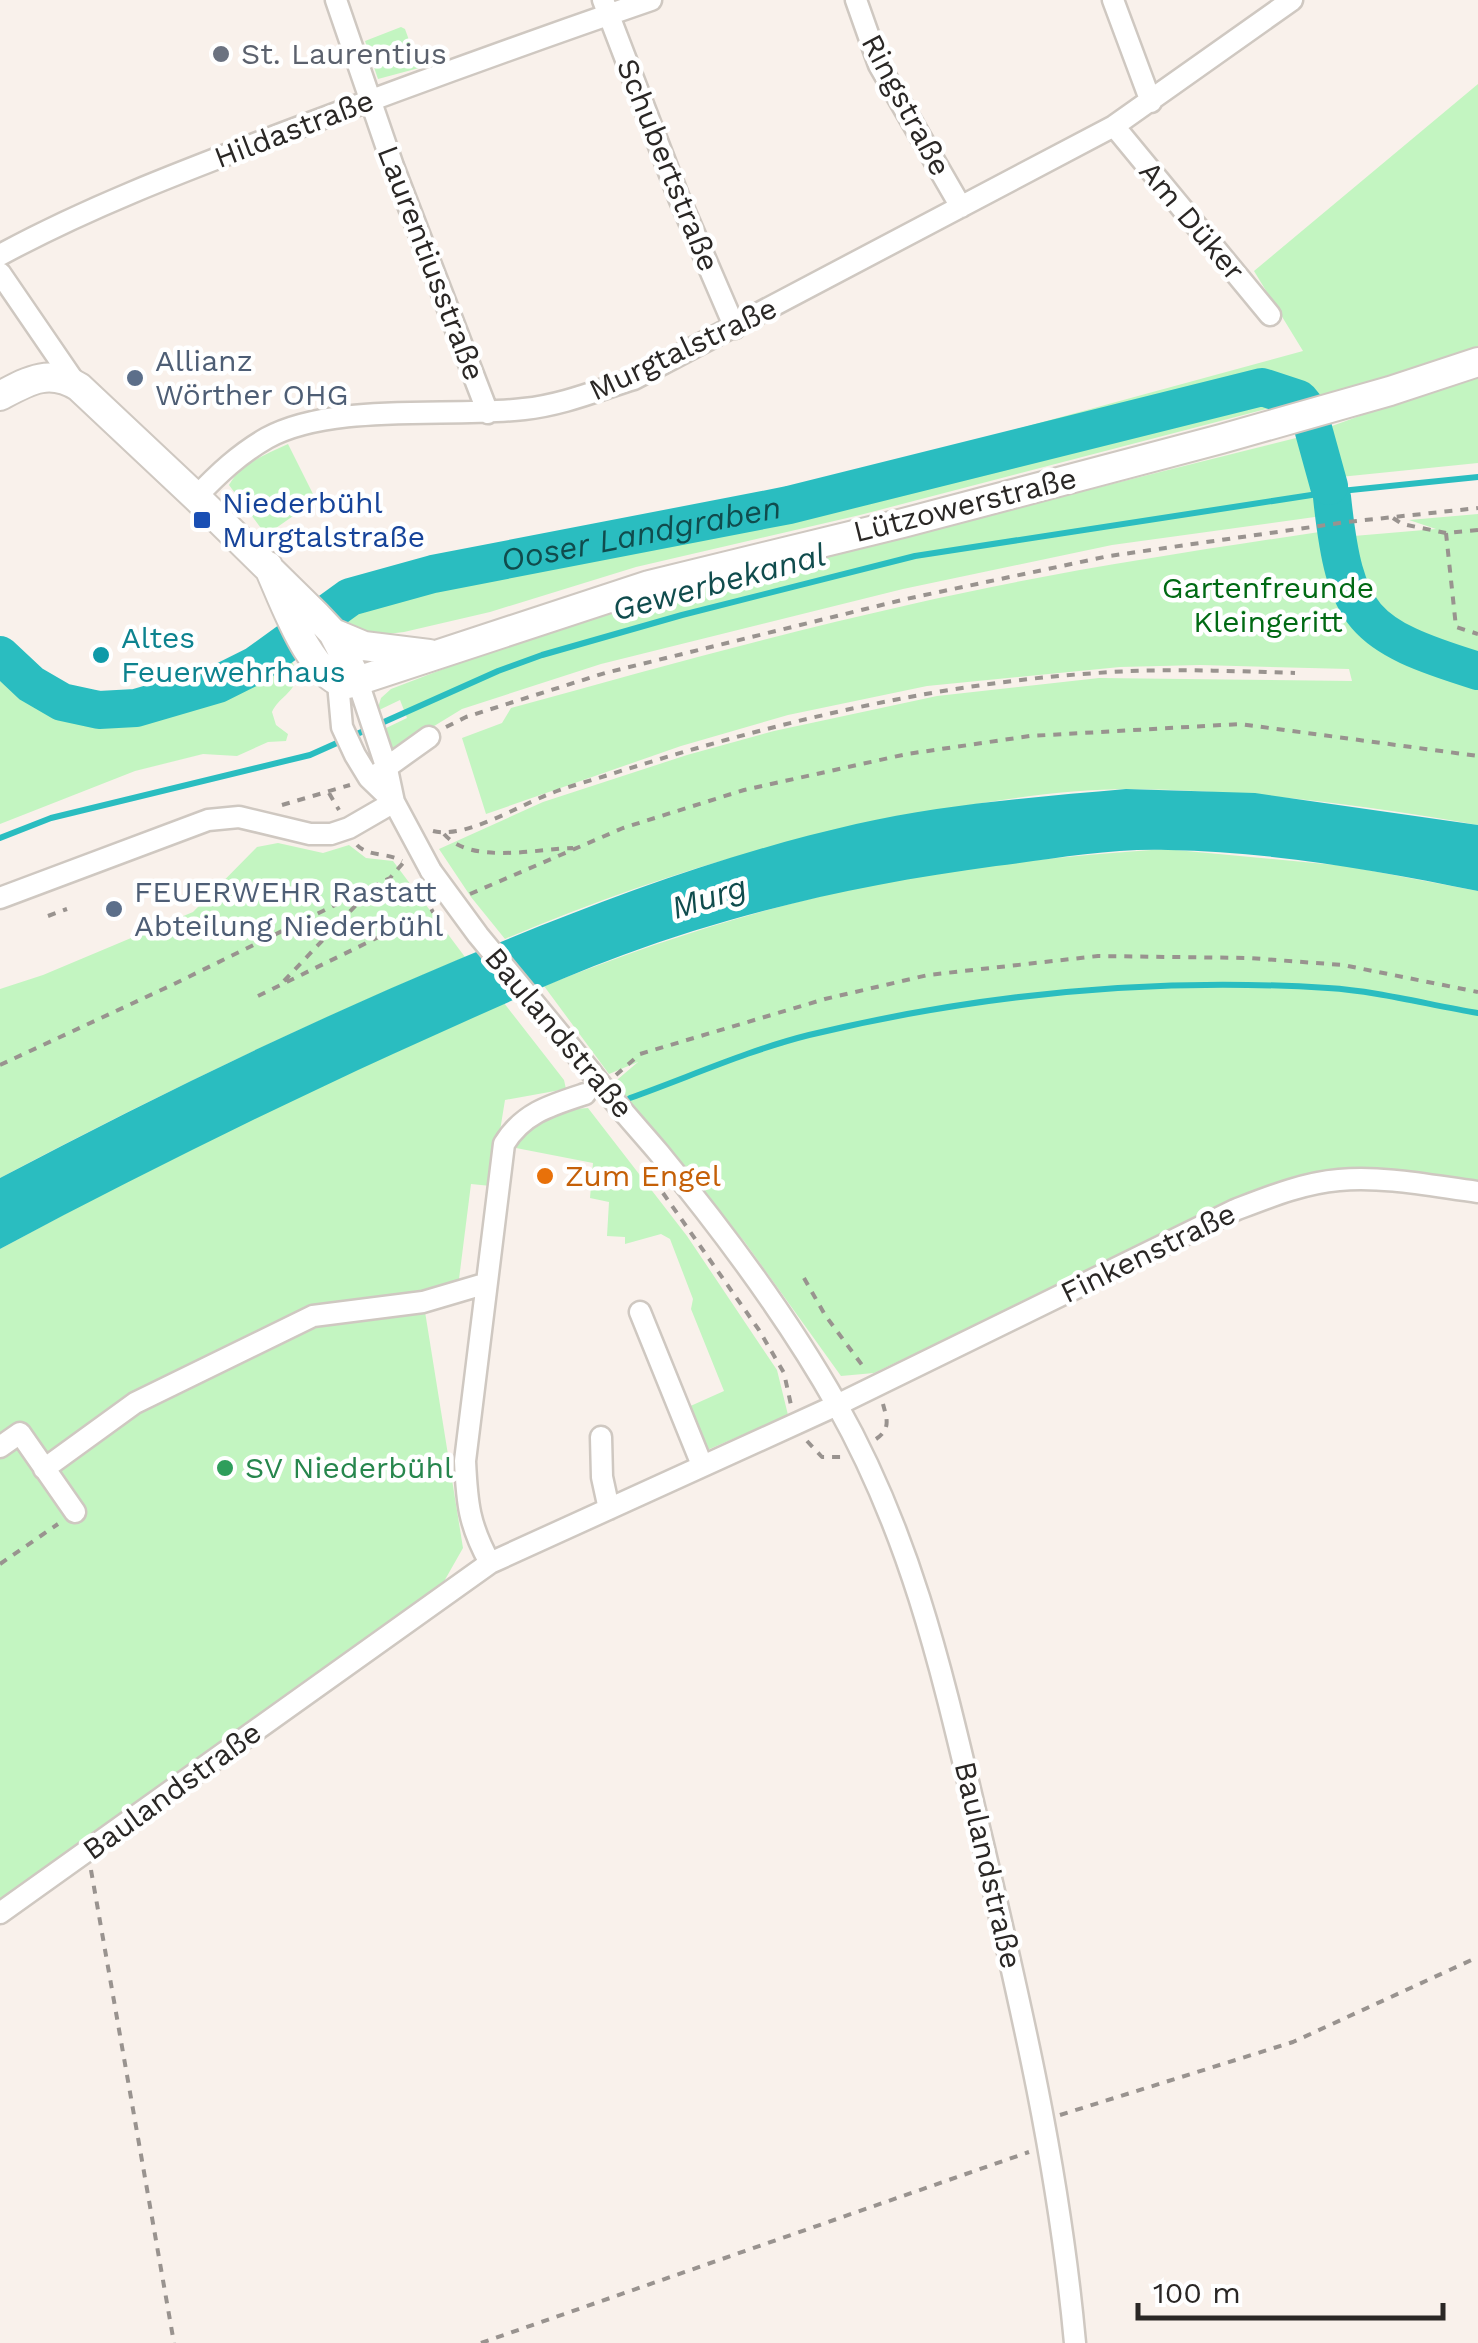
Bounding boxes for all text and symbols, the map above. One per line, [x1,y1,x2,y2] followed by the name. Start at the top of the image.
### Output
[855,28,958,182] street label: Ringstraße
[241,36,447,71] place label: St. Laurentius
[210,43,232,65] marker: St. Laurentius
[610,53,727,276] street label: Schubertstraße
[209,82,379,175] street label: Hildastraße
[371,140,492,385] street label: Laurentiusstraße
[1132,154,1252,287] street label: Am Düker
[583,290,782,407] street label: Murgtalstraße
[155,343,349,412] place label: Allianz Wörther OHG
[124,367,146,389] marker: Allianz Wörther OHG
[850,460,1080,549] street label: Lützowerstraße
[222,485,425,554] place label: Niederbühl Murgtalstraße
[497,488,784,579] water label: Ooser Landgraben
[191,509,213,531] marker: Niederbühl Murgtalstraße
[608,535,830,629] water label: Gewerbekanal
[1162,570,1374,639] park label: Gartenfreunde Kleingeritt
[121,620,346,689] place label: Altes Feuerwehrhaus
[90,644,112,666] marker: Altes Feuerwehrhaus
[667,867,751,927] water label: Murg
[134,874,443,943] place label: FEUERWEHR Rastatt Abteilung Niederbühl
[103,898,125,920] marker: FEUERWEHR Rastatt Abteilung Niederbühl
[478,940,641,1125] street label: Baulandstraße
[565,1158,721,1193] place label: Zum Engel
[534,1165,556,1187] marker: Zum Engel
[1055,1195,1241,1310] street label: Finkenstraße
[245,1450,453,1485] place label: SV Niederbühl
[214,1457,236,1479] marker: SV Niederbühl
[76,1714,268,1867] street label: Baulandstraße
[948,1758,1029,1972] street label: Baulandstraße
[1138,2258,1443,2320] scale bar
[1153,2275,1241,2310] text: 100 m

